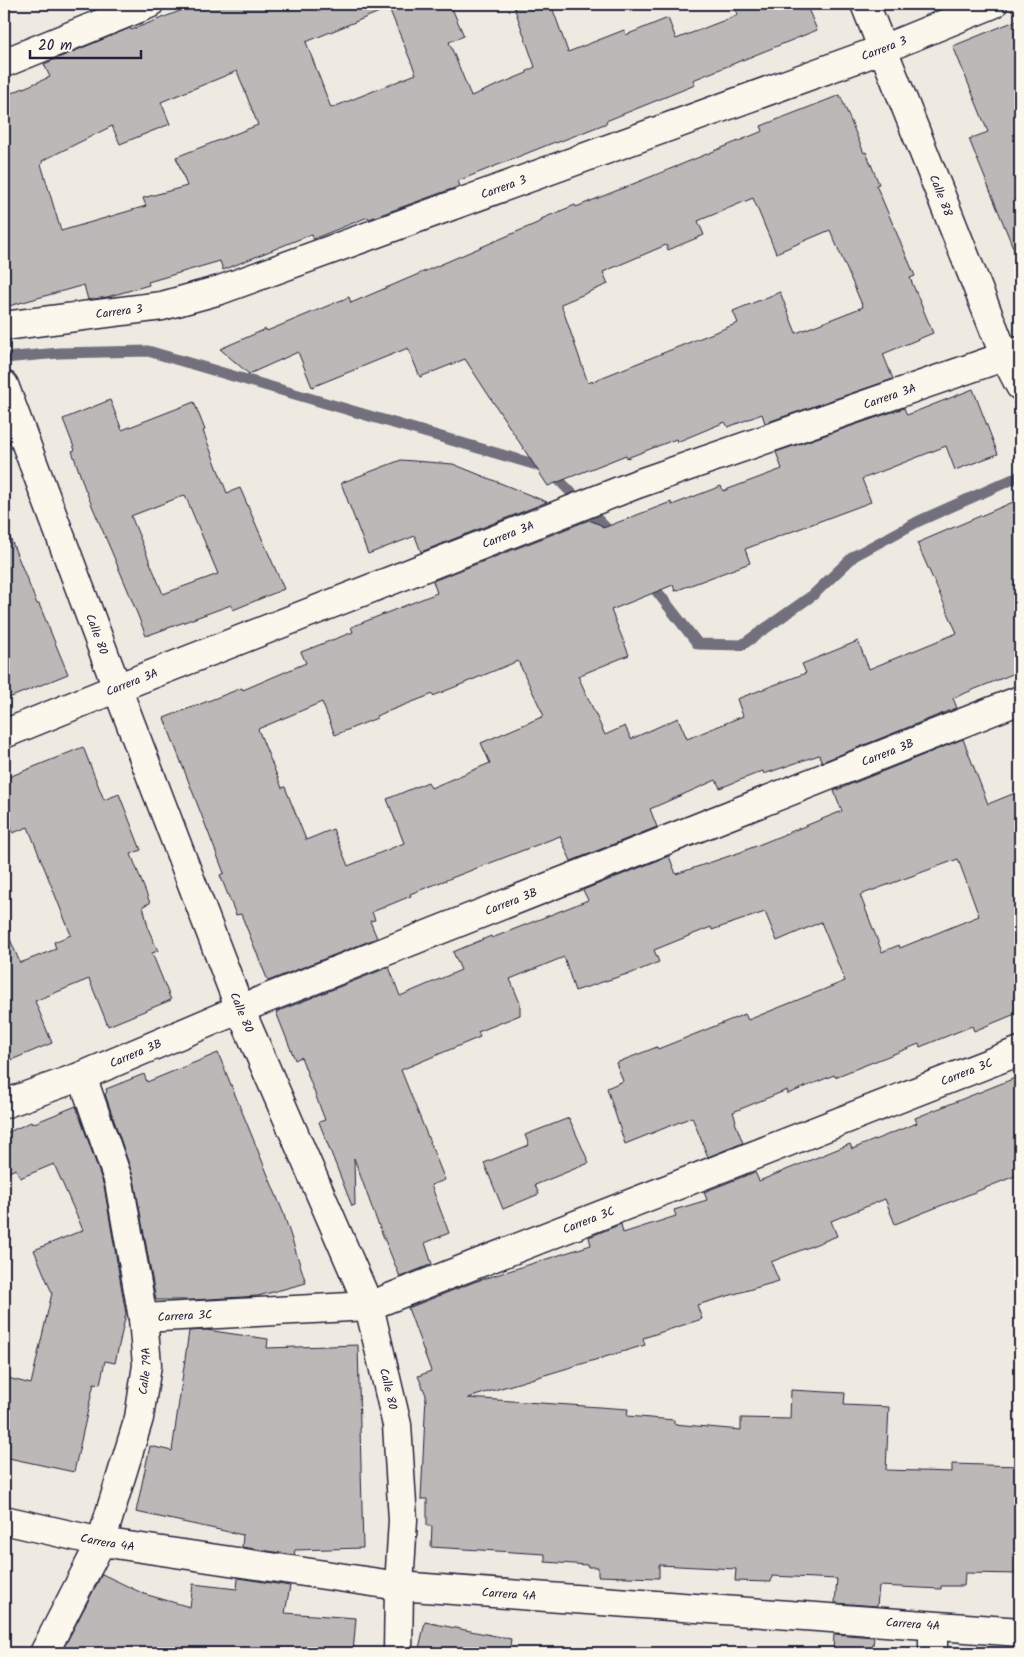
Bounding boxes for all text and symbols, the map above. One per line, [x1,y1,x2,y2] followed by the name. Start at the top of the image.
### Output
[30,28,141,60] scale bar
[858,31,910,66] street label: Carrera 3
[38,34,72,58] text: 20 m
[478,170,529,204] street label: Carrera 3
[924,172,958,220] street label: Calle 88
[94,299,144,324] street label: Carrera 3
[861,378,919,414] street label: Carrera 3A
[479,516,537,553] street label: Carrera 3A
[81,611,113,657] street label: Calle 80
[103,663,161,701] street label: Carrera 3A
[858,733,917,771] street label: Carrera 3B
[482,883,540,921] street label: Carrera 3B
[225,989,259,1036] street label: Calle 80
[106,1034,165,1073] street label: Carrera 3B
[938,1053,995,1091] street label: Carrera 3C
[560,1201,617,1239] street label: Carrera 3C
[157,1305,213,1327] street label: Carrera 3C
[133,1346,157,1396] street label: Calle 79A
[374,1366,403,1412] street label: Calle 80
[79,1528,136,1556] street label: Carrera 4A
[481,1583,537,1606] street label: Carrera 4A
[885,1613,941,1636] street label: Carrera 4A

